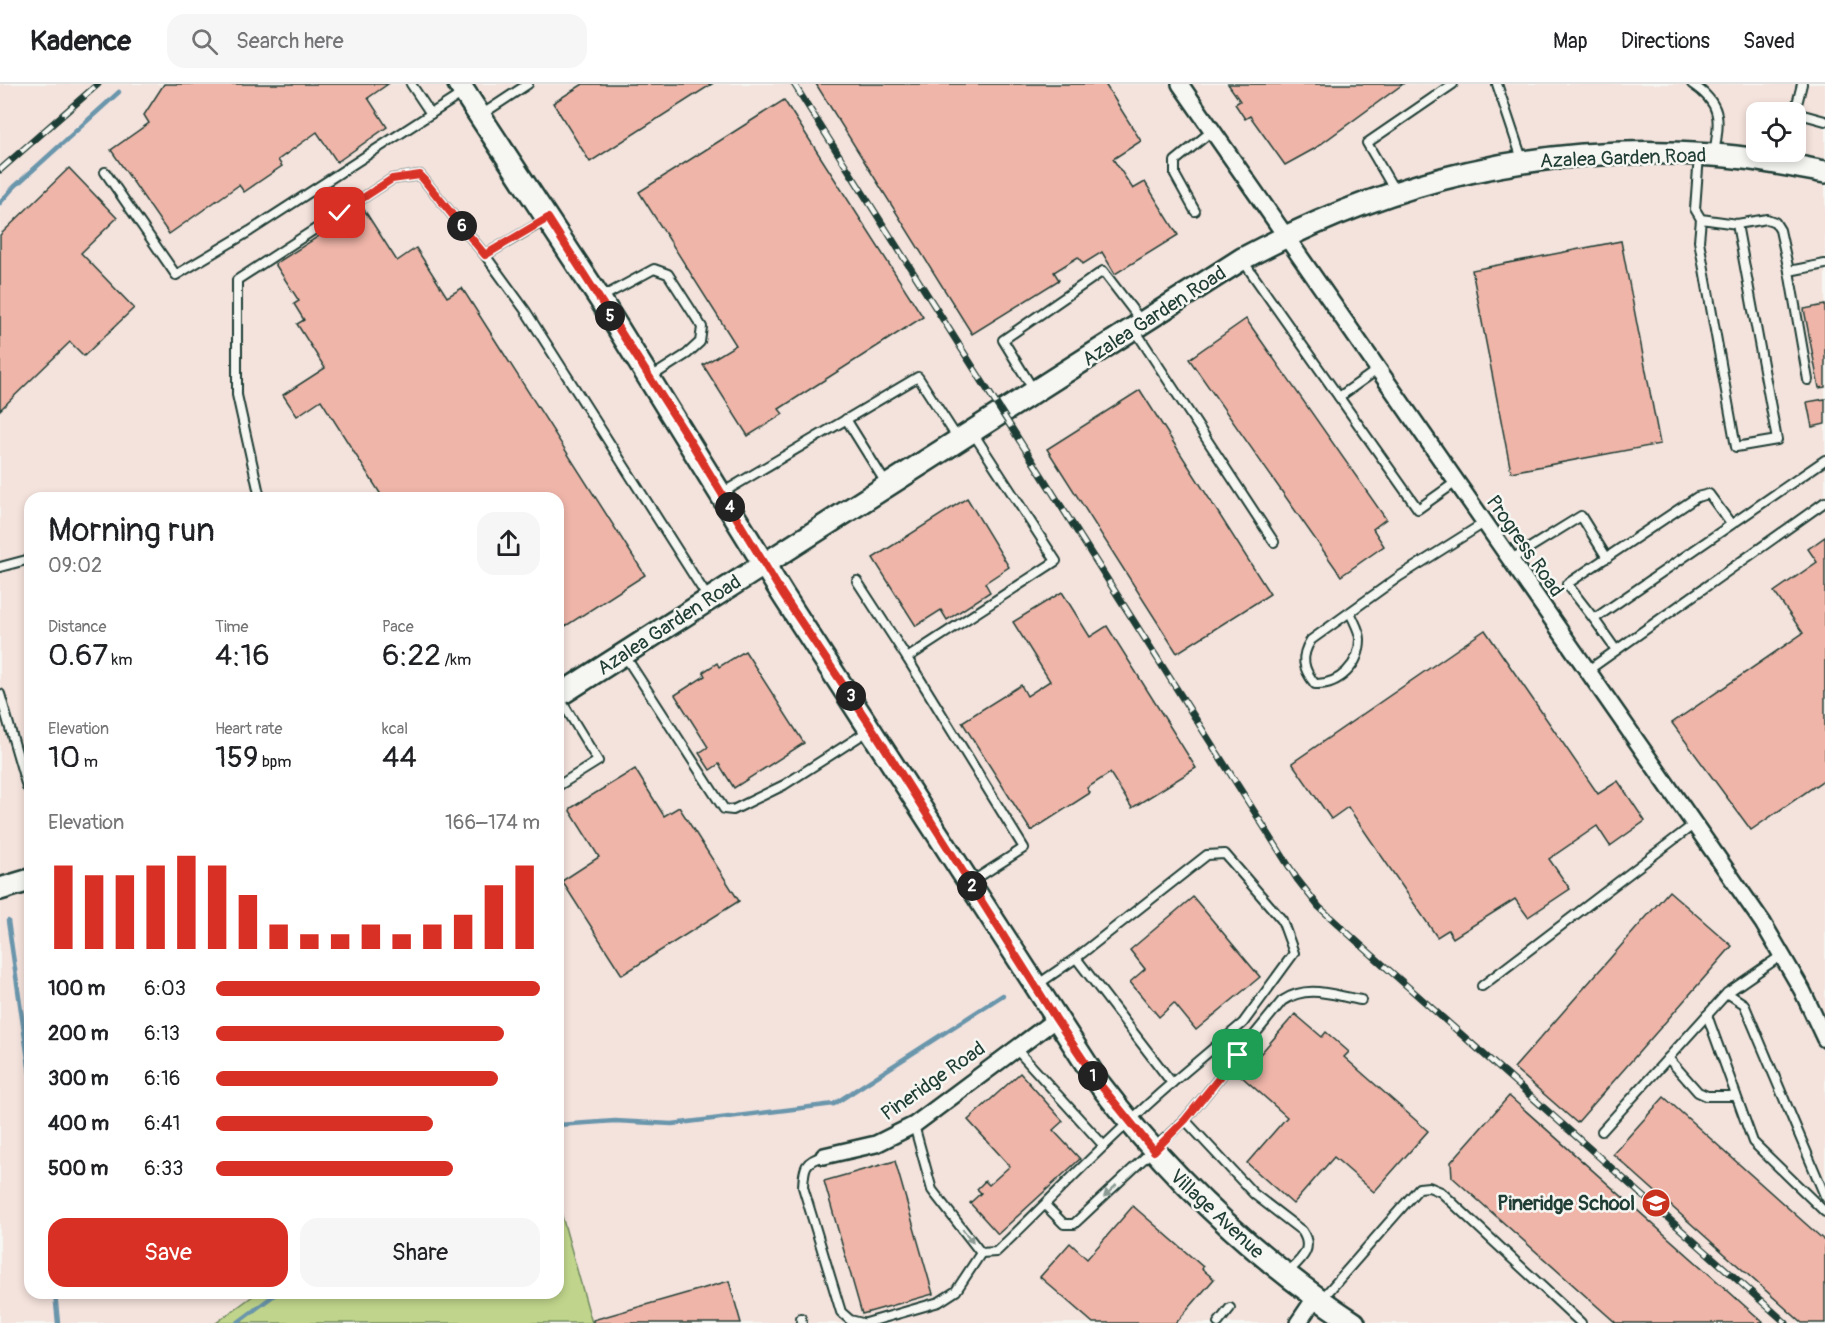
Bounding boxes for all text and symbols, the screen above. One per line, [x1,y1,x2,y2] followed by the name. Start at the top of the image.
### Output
[167,14,587,68] search box
[30,24,131,59] text: Kadence
[188,25,221,58] icon: search
[236,27,343,55] text: Search here
[1553,28,1588,55] text: Map
[1621,28,1710,55] text: Directions
[1743,28,1795,55] text: Saved
[1746,102,1806,162] map controls
[1746,102,1806,162] button: locate
[1539,143,1707,173] street label: Azalea Garden Road
[314,187,365,238] pin
[323,196,356,229] icon: check
[447,211,477,241] pin: 6
[457,216,467,236] text: 6
[1077,260,1231,372] street label: Azalea Garden Road
[595,301,625,331] pin: 5
[606,306,614,326] text: 5
[1481,490,1569,602] street label: Progress Road
[715,492,745,522] pin: 4
[725,497,735,517] text: 4
[48,510,215,551] text: Morning run
[477,512,540,575] button: share
[48,553,102,578] text: 09:02
[592,569,746,681] street label: Azalea Garden Road
[48,617,107,637] text: Distance
[215,617,248,637] text: Time
[382,617,414,637] text: Pace
[48,637,108,674] text: 0.67
[215,637,270,674] text: 4:16
[382,637,441,674] text: 6:22
[108,650,132,670] text: km
[441,650,471,670] text: /km
[836,681,866,711] pin: 3
[847,686,855,706] text: 3
[48,719,109,739] text: Elevation
[215,719,282,739] text: Heart rate
[382,719,408,739] text: kcal
[48,739,80,776] text: 10
[215,739,258,776] text: 159
[382,739,417,776] text: 44
[80,752,98,772] text: m
[258,752,292,772] text: bpm
[48,810,124,835] text: Elevation
[445,810,540,835] text: 166–174 m
[957,871,987,901] pin: 2
[968,876,976,896] text: 2
[48,976,105,1001] text: 100 m
[144,976,186,1001] text: 6:03
[48,1021,109,1046] text: 200 m
[144,1021,180,1046] text: 6:13
[1212,1029,1263,1080] pin
[876,1036,990,1126] street label: Pineridge Road
[1221,1038,1254,1071] icon: arrive
[1078,1061,1108,1091] pin: 1
[48,1066,109,1091] text: 300 m
[144,1066,180,1091] text: 6:16
[1090,1066,1096,1086] text: 1
[48,1111,109,1136] text: 400 m
[144,1111,180,1136] text: 6:41
[48,1156,108,1181] text: 500 m
[144,1156,183,1181] text: 6:33
[1165,1164,1270,1264] street label: Village Avenue
[1103,1184,1118,1198] one-way arrow
[1640,1187,1672,1219] school or university icon: Pineridge School
[1497,1191,1635,1216] place label: Pineridge School
[48,1218,288,1287] button: Save
[300,1218,540,1287] button: Share
[962,1228,974,1244] one-way arrow

